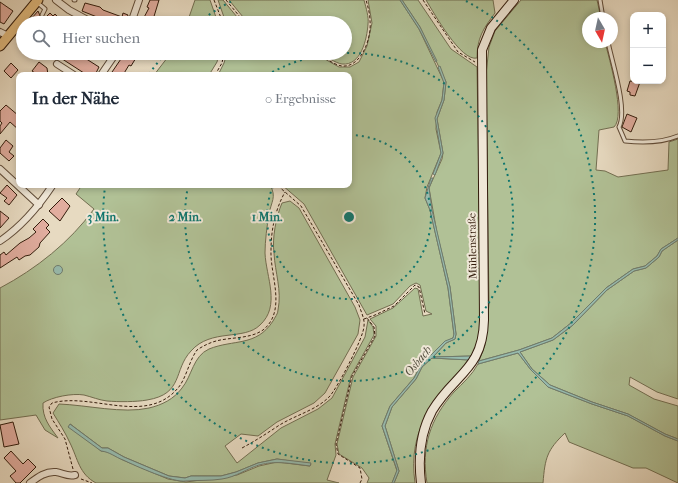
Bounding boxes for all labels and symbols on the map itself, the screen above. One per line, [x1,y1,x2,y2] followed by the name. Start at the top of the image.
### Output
[582,12,618,48] north arrow
[87,210,119,225] text: 3 Min.
[169,210,202,224] text: 2 Min.
[252,210,283,224] text: 1 Min.
[342,210,356,224] centre of rings
[465,212,480,279] street label: Mühlenstraße
[401,343,435,379] water label: Osbach

